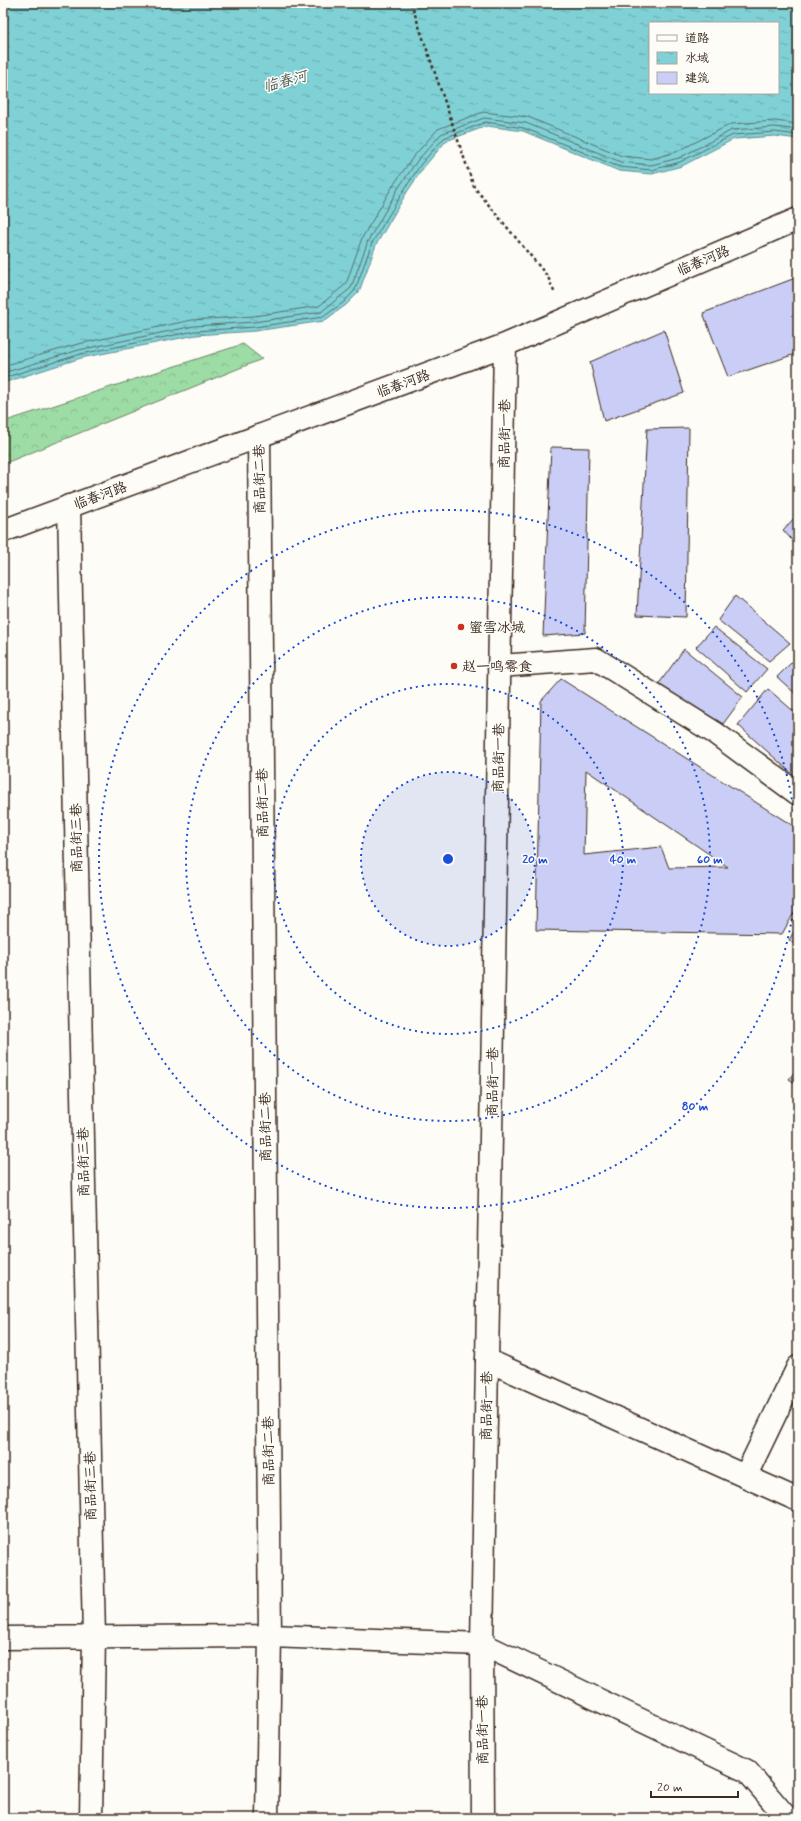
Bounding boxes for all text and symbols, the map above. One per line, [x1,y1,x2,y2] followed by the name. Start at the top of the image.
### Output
[649,22,779,94] legend
[685,31,709,47] text: 道路
[685,51,709,67] text: 水域
[261,66,312,97] water label: 临春河
[685,71,709,87] text: 建筑
[674,242,733,280] street label: 临春河路
[374,366,433,402] street label: 临春河路
[495,398,515,469] street label: 商品街一巷
[250,443,270,514] street label: 商品街二巷
[71,478,130,514] street label: 临春河路
[469,619,525,637] place label: 蜜雪冰城
[456,622,466,632] marker: 蜜雪冰城
[462,658,532,676] place label: 赵一鸣零食
[449,661,459,671] marker: 赵一鸣零食
[489,722,509,793] street label: 商品街一巷
[253,767,273,838] street label: 商品街二巷
[67,802,87,873] street label: 商品街三巷
[441,852,455,866] centre of rings
[522,852,548,868] text: 20 m
[610,852,637,868] text: 40 m
[697,852,723,868] text: 60 m
[483,1046,503,1117] street label: 商品街一巷
[256,1091,276,1162] street label: 商品街二巷
[682,1099,709,1115] text: 80 m
[74,1126,94,1197] street label: 商品街三巷
[477,1370,497,1441] street label: 商品街一巷
[259,1415,279,1486] street label: 商品街二巷
[81,1450,101,1521] street label: 商品街三巷
[473,1694,493,1765] street label: 商品街一巷
[651,1773,738,1799] scale bar
[657,1780,683,1796] text: 20 m

